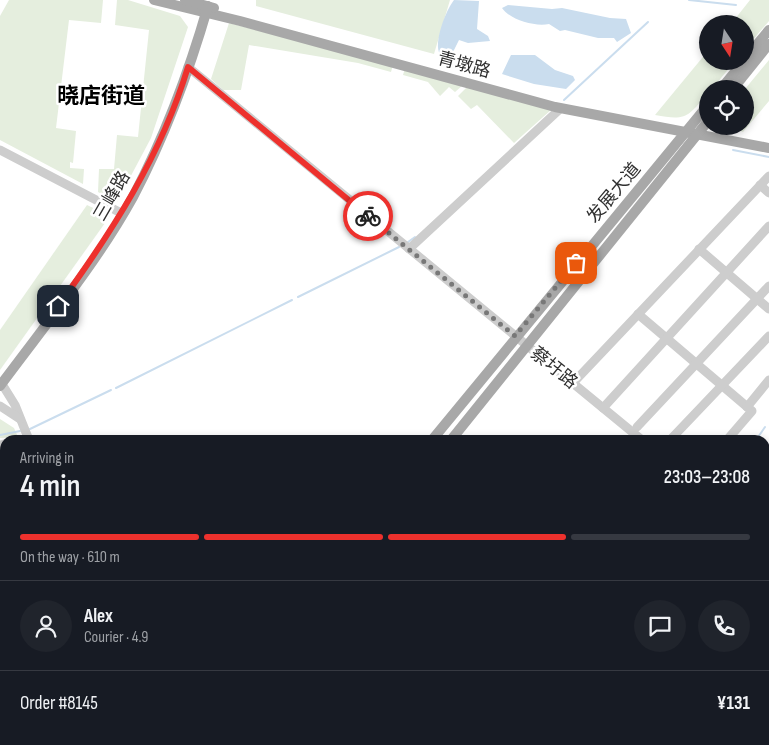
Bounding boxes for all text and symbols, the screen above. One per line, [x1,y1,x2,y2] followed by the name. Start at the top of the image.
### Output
[699,15,754,70] north arrow
[699,15,754,135] map controls
[435,48,493,82] street label: 青墩路
[699,80,754,135] button: locate
[57,83,145,110] district label: 晓店街道
[583,159,645,227] street label: 发展大道
[89,167,135,225] street label: 三峰路
[343,191,393,241] courier
[354,202,382,230] icon: bike
[555,242,597,284] pin
[562,249,590,277] icon: bag
[37,285,79,327] pin
[44,292,72,320] icon: home
[526,343,582,393] street label: 蔡圩路
[20,449,74,468] text: Arriving in
[664,466,750,489] text: 23:03–23:08
[20,467,81,506] text: 4 min
[20,548,120,567] text: On the way · 610 m
[20,600,72,652] button: person
[634,600,686,652] button: chat
[698,600,750,652] button: phone
[84,605,113,628] text: Alex
[84,628,148,647] text: Courier · 4.9
[20,692,98,715] text: Order #8145
[717,692,750,715] text: ¥131

